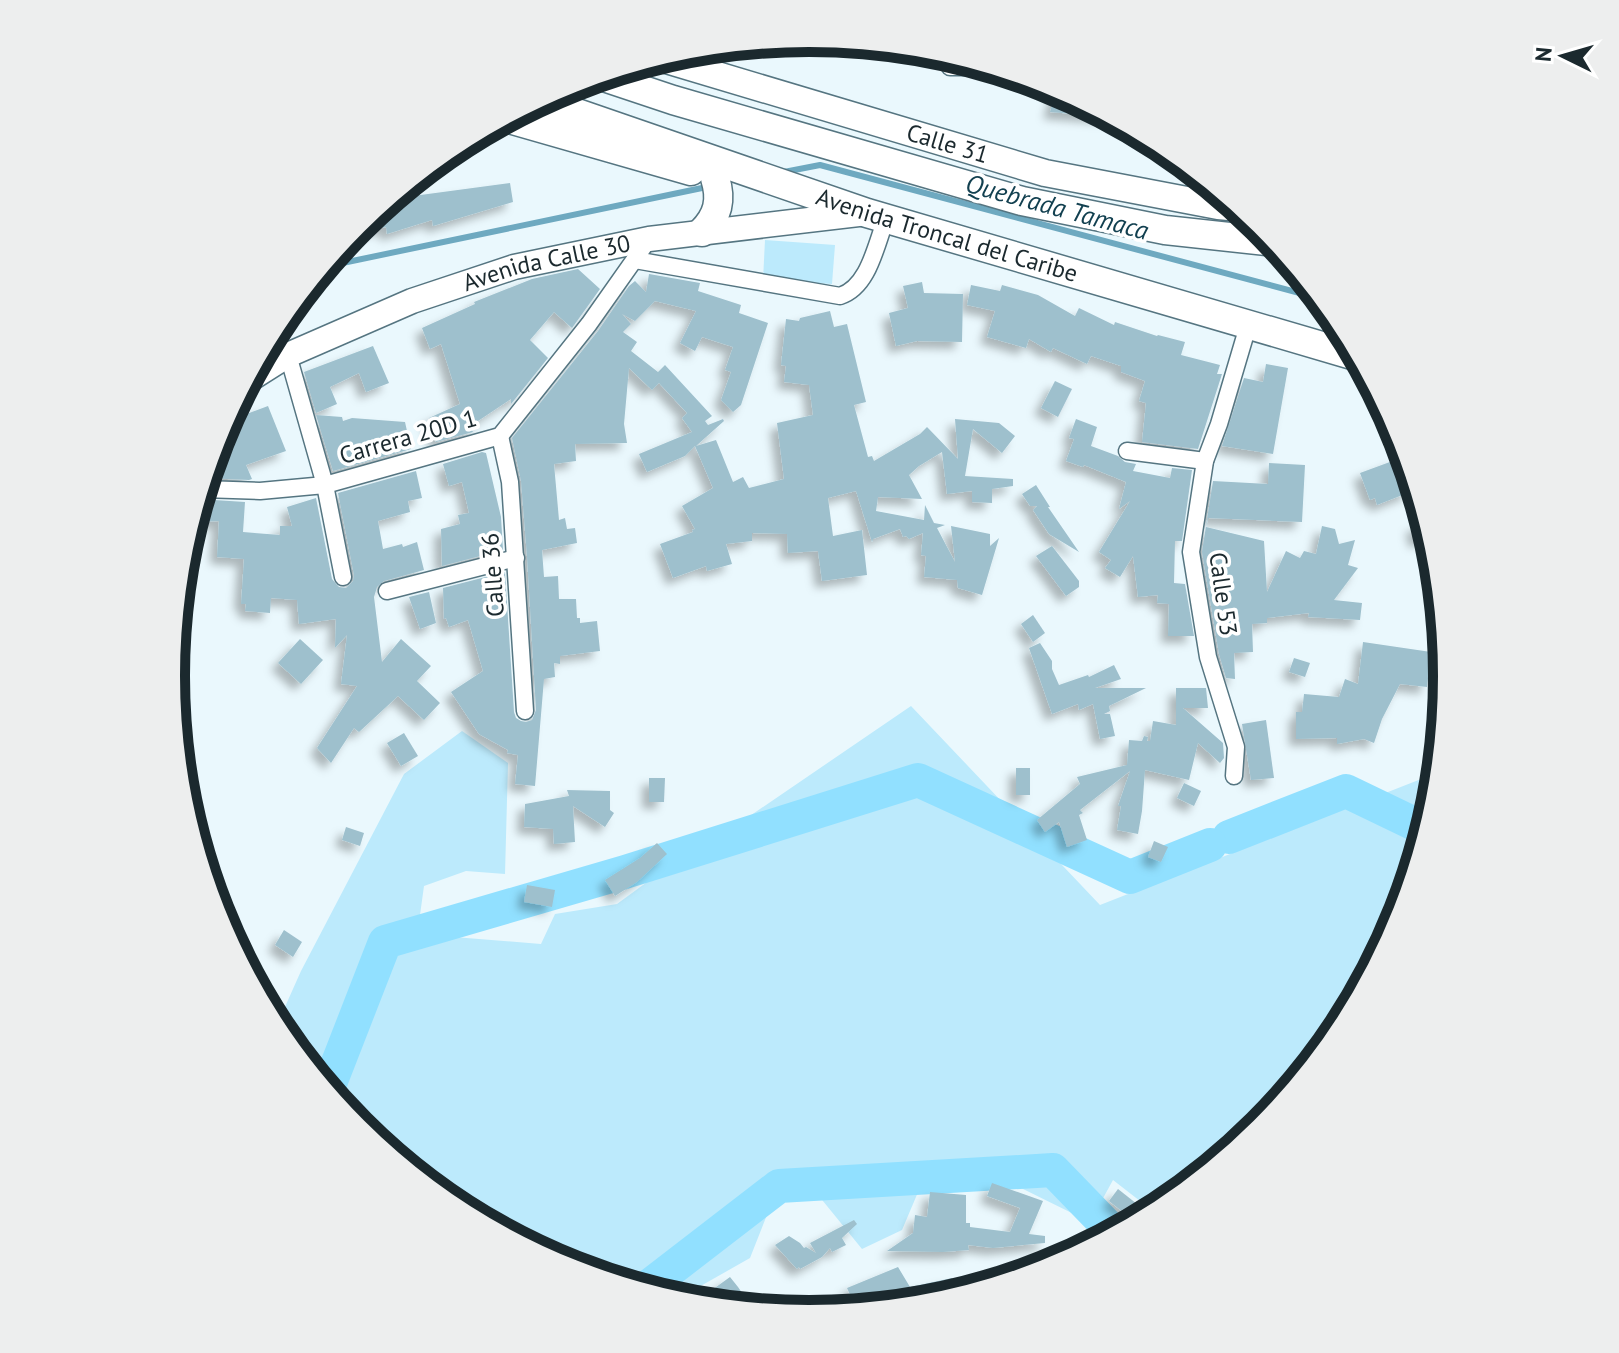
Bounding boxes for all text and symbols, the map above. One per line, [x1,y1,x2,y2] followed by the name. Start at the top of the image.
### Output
[1523,16,1603,96] north arrow
[1528,46,1558,63] text: N
[903,117,992,170] street label: Calle 31
[962,166,1152,247] water label: Quebrada Tamaca
[812,181,1082,289] street label: Avenida Troncal del Caribe
[459,227,633,298] street label: Avenida Calle 30
[336,402,480,471] street label: Carrera 20D 1
[474,532,511,618] street label: Calle 36
[1202,550,1245,638] street label: Calle 53

